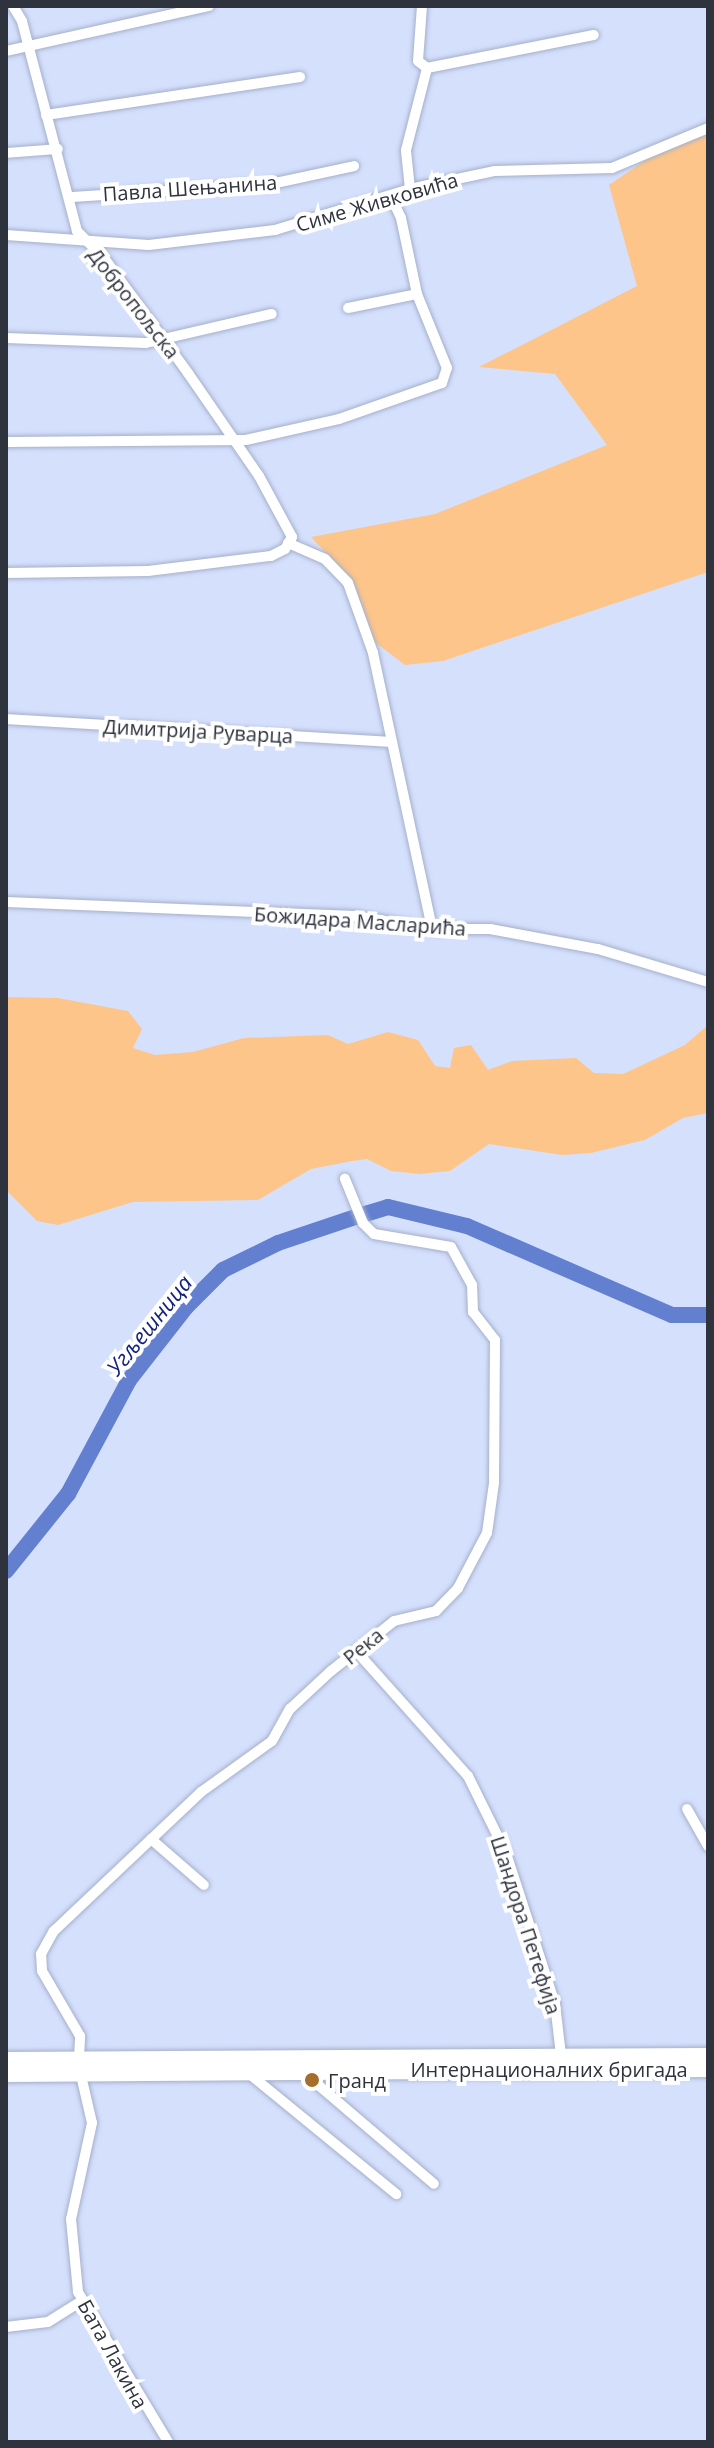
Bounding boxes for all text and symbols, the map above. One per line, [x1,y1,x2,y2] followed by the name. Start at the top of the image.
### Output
[293,167,461,237] street label: Симе Живковића
[102,170,278,206] street label: Павла Шењанина
[83,243,185,363] street label: Добропољска
[102,714,294,748] street label: Димитрија Руварца
[253,902,467,940] street label: Божидара Масларића
[101,1270,197,1380] water label: Угљешница
[338,1623,388,1669] street label: Река
[486,1833,566,2017] street label: Шандора Петефија
[410,2057,688,2081] street label: Интернационалних бригада
[328,2068,386,2092] place label: Гранд
[303,2071,321,2089] marker: Гранд
[73,2295,153,2413] street label: Бата Лакина

